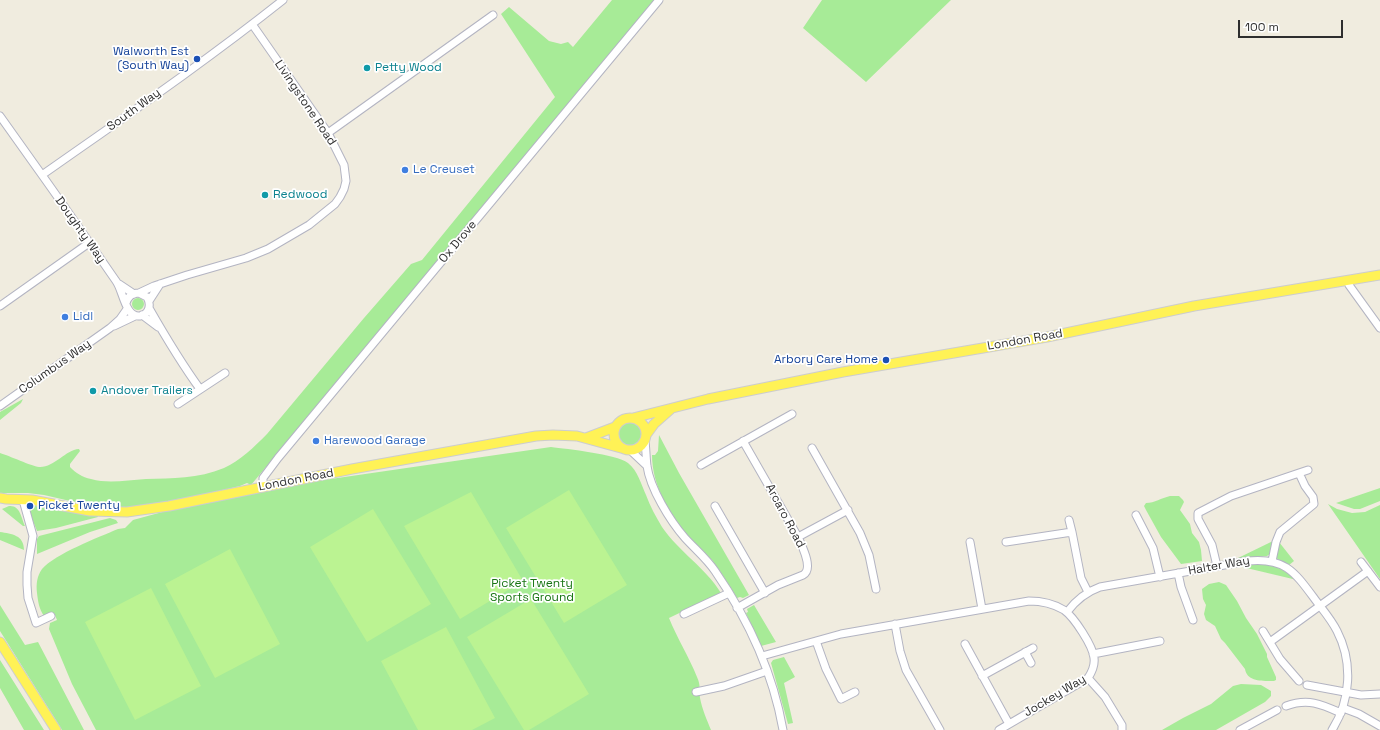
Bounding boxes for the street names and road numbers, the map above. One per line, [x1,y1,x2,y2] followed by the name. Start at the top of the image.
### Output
[271,58,339,148] street label: Livingstone Road
[104,86,164,134] street label: South Way
[52,194,108,266] street label: Doughty Way
[436,218,480,266] street label: Ox Drove
[986,326,1064,354] street label: London Road
[16,337,94,397] street label: Columbus Way
[257,466,335,494] street label: London Road
[762,482,808,550] street label: Arcaro Road
[1187,554,1251,578] street label: Halter Way
[1021,672,1089,720] street label: Jockey Way

